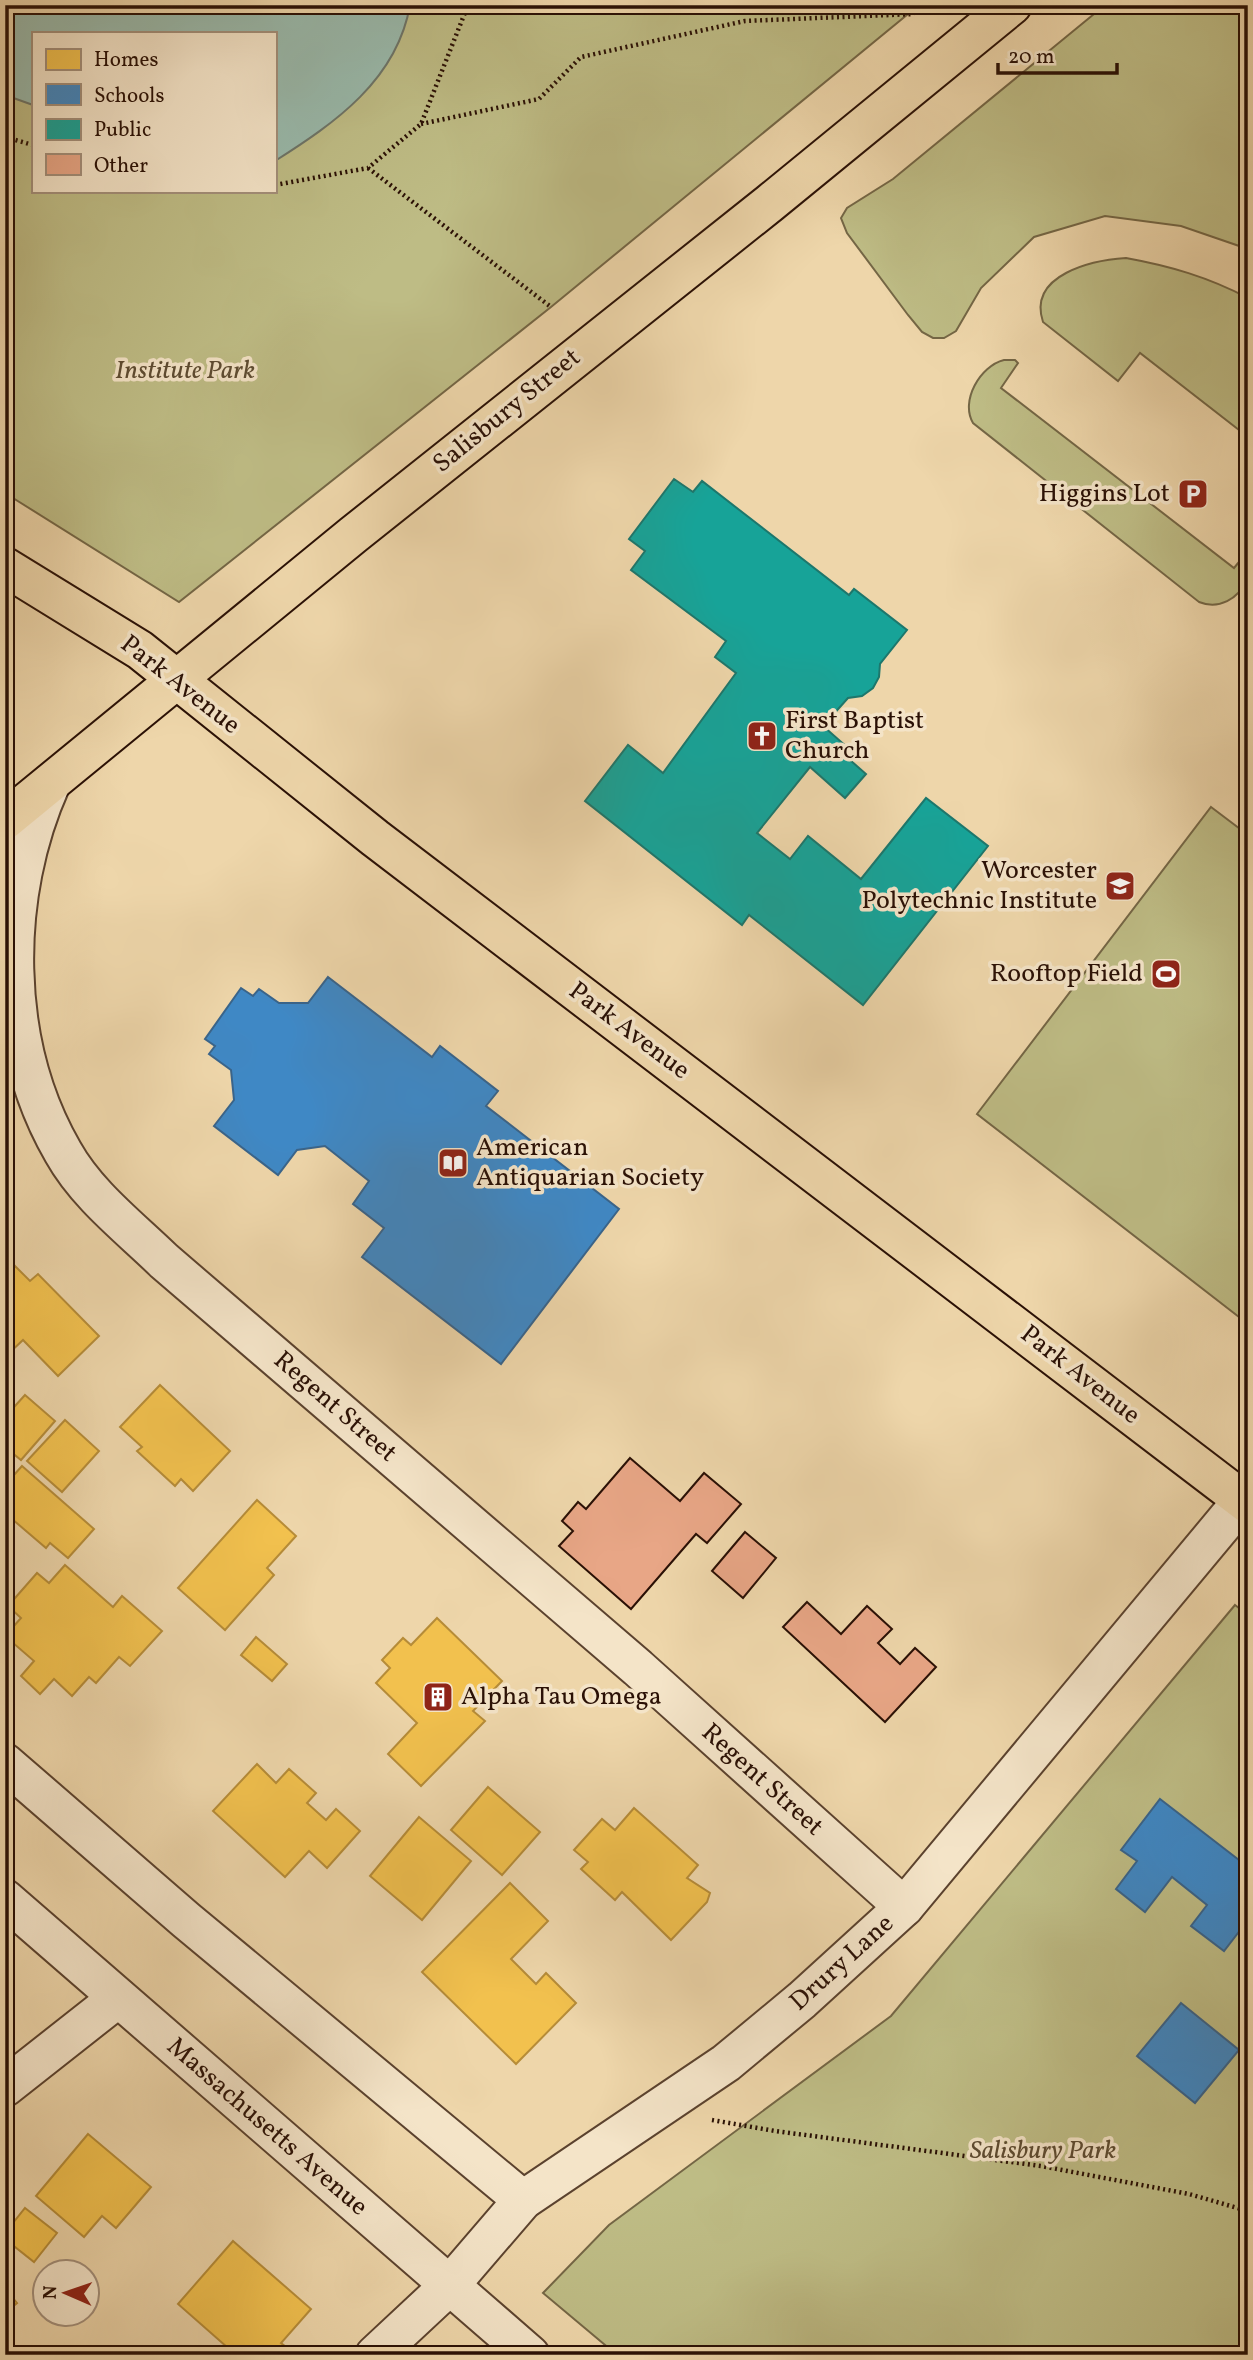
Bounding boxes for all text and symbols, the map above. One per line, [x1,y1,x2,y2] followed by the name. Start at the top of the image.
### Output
[32,32,276,192] legend
[998,32,1116,76] scale bar
[1008,43,1054,72] text: 20 m
[94,46,159,75] text: Homes
[94,82,164,111] text: Schools
[94,116,151,145] text: Public
[94,152,148,181] text: Other
[426,340,588,482] street label: Salisbury Street
[115,353,255,389] park label: Institute Park
[1039,476,1170,512] place label: Higgins Lot
[1176,477,1210,511] parking icon: Higgins Lot
[112,627,248,743] street label: Park Avenue
[785,703,924,769] place label: First Baptist Church
[745,719,779,753] church icon: First Baptist Church
[861,853,1097,919] place label: Worcester Polytechnic Institute
[1103,869,1137,903] school or university icon: Worcester Polytechnic Institute
[990,956,1143,992] place label: Rooftop Field
[1149,957,1183,991] sports icon: Rooftop Field
[561,973,697,1089] street label: Park Avenue
[476,1130,704,1196] place label: American Antiquarian Society
[436,1146,470,1180] library icon: American Antiquarian Society
[1012,1317,1148,1433] street label: Park Avenue
[265,1343,405,1471] street label: Regent Street
[461,1679,662,1715] place label: Alpha Tau Omega
[421,1680,455,1714] building icon: Alpha Tau Omega
[693,1715,831,1845] street label: Regent Street
[782,1906,902,2020] street label: Drury Lane
[158,2029,376,2225] street label: Massachusetts Avenue
[970,2133,1116,2169] park label: Salisbury Park
[32,2258,102,2328] north arrow
[38,2285,64,2300] text: N

